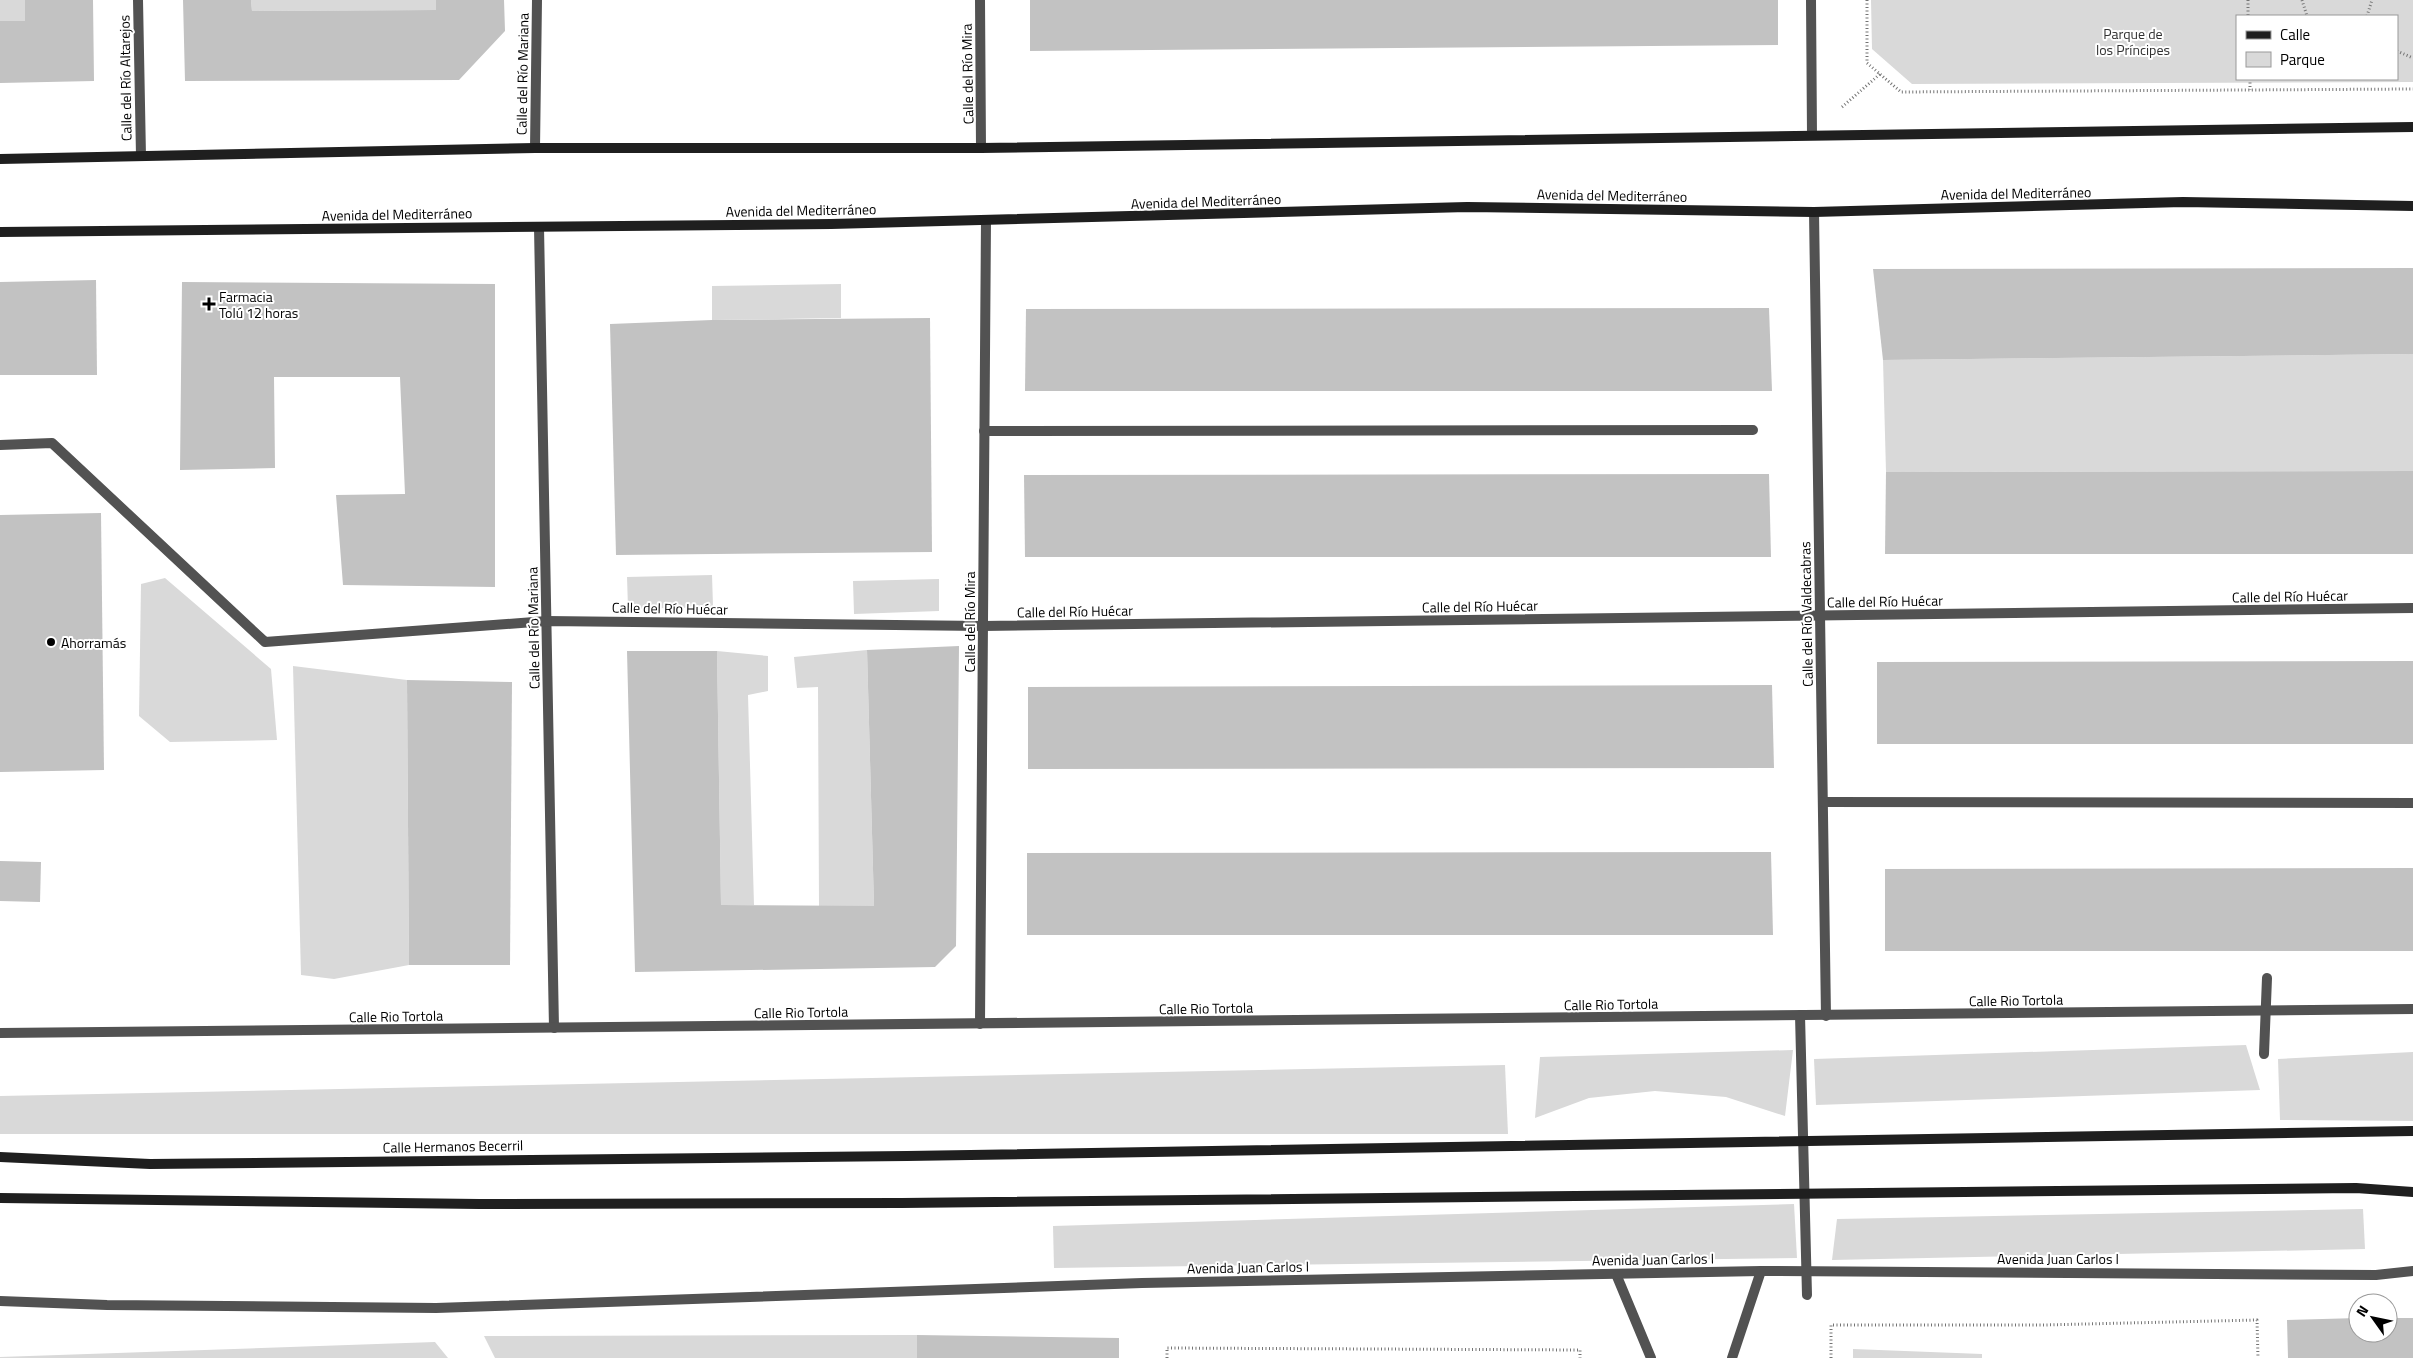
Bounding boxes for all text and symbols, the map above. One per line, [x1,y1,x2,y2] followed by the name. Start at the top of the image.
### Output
[510,13,534,135] street label: Calle del Río Mariana
[113,15,137,141] street label: Calle del Río Altarejos
[2236,15,2398,80] legend
[956,23,978,125] street label: Calle del Río Mira
[2096,23,2170,60] park label: Parque de los Príncipes
[2280,23,2310,46] text: Calle
[2280,48,2325,71] text: Parque
[1941,181,2091,205] street label: Avenida del Mediterráneo
[1537,183,1687,207] street label: Avenida del Mediterráneo
[1130,188,1282,214] street label: Avenida del Mediterráneo
[726,198,876,222] street label: Avenida del Mediterráneo
[322,202,472,226] street label: Avenida del Mediterráneo
[219,286,298,323] place label: Farmacia Tolú 12 horas
[203,298,215,310] marker: Farmacia Tolú 12 horas
[1794,541,1818,687] street label: Calle del Río Valdecabras
[521,567,545,689] street label: Calle del Río Mariana
[959,572,980,672] street label: Calle del Río Mira
[2232,584,2348,608] street label: Calle del Río Huécar
[1827,589,1943,613] street label: Calle del Río Huécar
[1422,594,1538,618] street label: Calle del Río Huécar
[612,596,728,620] street label: Calle del Río Huécar
[1017,599,1133,623] street label: Calle del Río Huécar
[61,632,126,653] place label: Ahorramás
[45,636,57,648] marker: Ahorramás
[1969,989,2063,1011] street label: Calle Rio Tortola
[1564,993,1658,1015] street label: Calle Rio Tortola
[1159,997,1253,1019] street label: Calle Rio Tortola
[754,1001,848,1023] street label: Calle Rio Tortola
[349,1005,443,1027] street label: Calle Rio Tortola
[383,1134,523,1158] street label: Calle Hermanos Becerril
[1592,1247,1714,1271] street label: Avenida Juan Carlos I
[1997,1248,2119,1269] street label: Avenida Juan Carlos I
[1187,1255,1309,1279] street label: Avenida Juan Carlos I
[2348,1293,2398,1343] north arrow
[2350,1301,2373,1320] text: N

